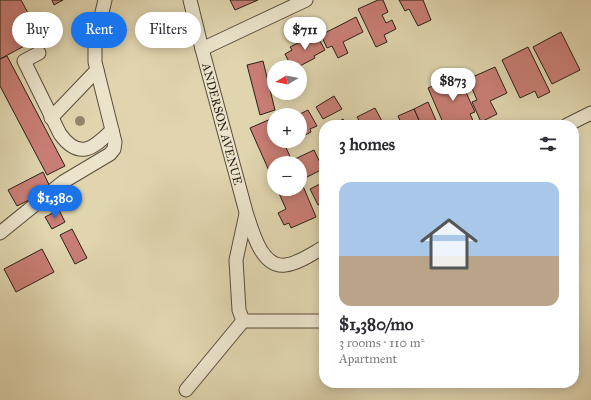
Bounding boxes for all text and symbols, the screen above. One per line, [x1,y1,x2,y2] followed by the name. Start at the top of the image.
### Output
[12,12,63,48] chip: Buy
[71,12,127,48] chip: Rent
[135,12,201,48] chip: Filters
[281,17,329,51] pin: $711
[292,22,318,38] text: $711
[267,60,307,100] north arrow
[267,60,307,196] map controls
[199,61,245,187] street label: ANDERSON AVENUE
[429,68,477,102] pin: $873
[440,73,466,89] text: $873
[267,108,307,148] button: +
[537,133,559,155] icon: filters
[339,134,395,155] text: 3 homes
[267,156,307,196] button: −
[22,185,88,219] pin: $1,380
[37,190,73,206] text: $1,380
[413,208,485,280] icon: home
[339,314,414,335] text: $1,380/mo
[339,335,424,351] text: 3 rooms · 110 m²
[339,351,397,367] text: Apartment

